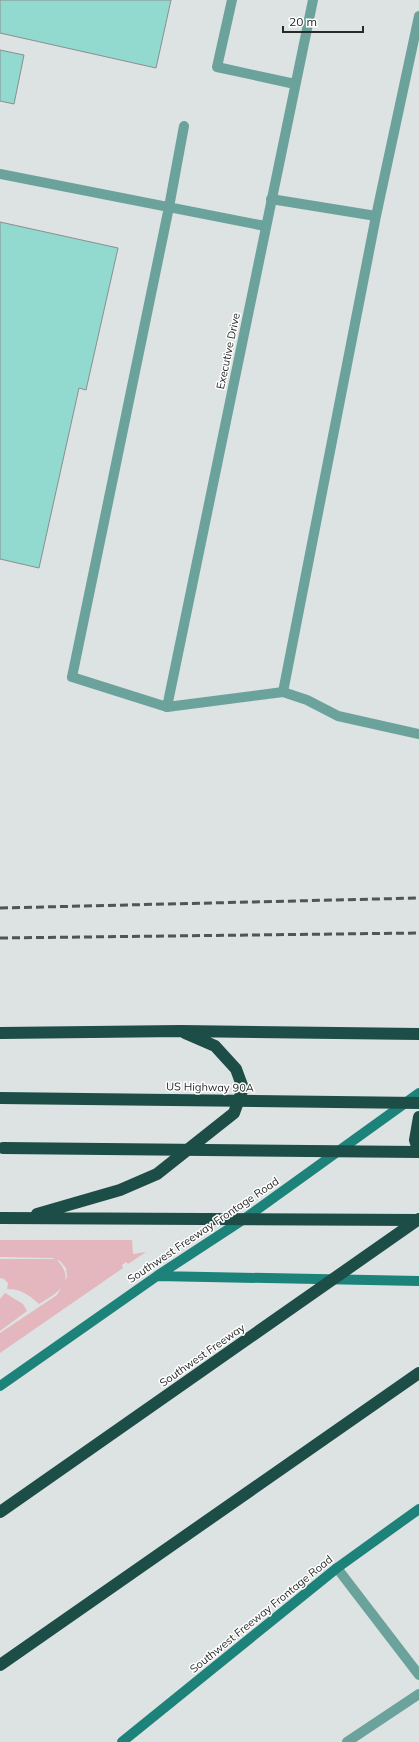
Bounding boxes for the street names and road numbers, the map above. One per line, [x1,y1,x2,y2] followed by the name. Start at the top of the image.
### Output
[213,312,243,390] street label: Executive Drive
[166,1079,254,1095] street label: US Highway 90A
[125,1174,281,1286] street label: Southwest Freeway Frontage Road
[157,1320,248,1390] street label: Southwest Freeway
[187,1552,335,1676] street label: Southwest Freeway Frontage Road

